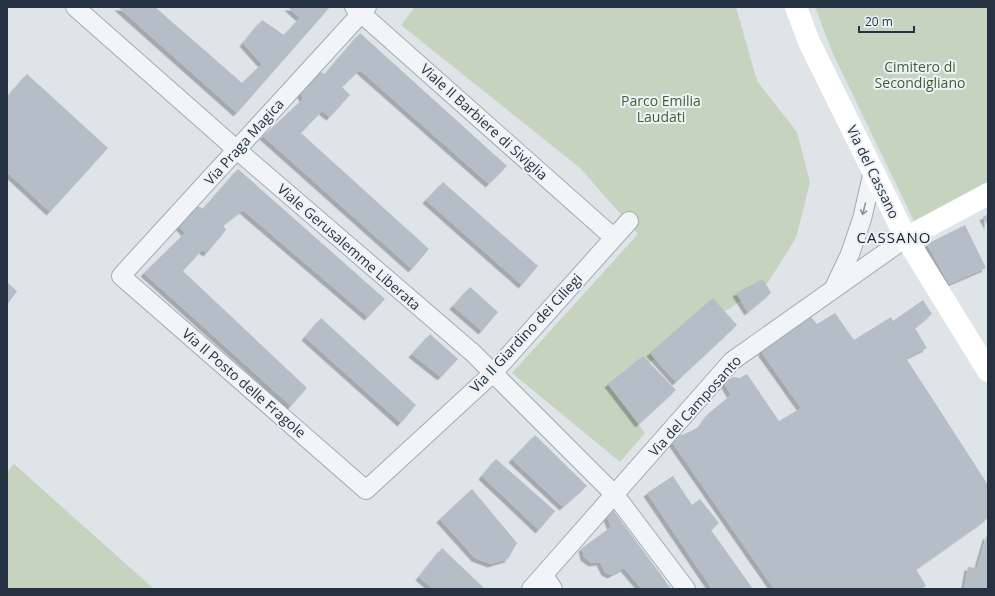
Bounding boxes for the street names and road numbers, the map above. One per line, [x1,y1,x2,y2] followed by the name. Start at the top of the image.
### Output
[417,59,552,184] street label: Viale Il Barbiere di Siviglia
[200,94,288,189] street label: Via Praga Magica
[843,122,904,222] street label: Via del Cassano
[274,179,425,314] street label: Viale Gerusalemme Liberata
[465,269,586,396] street label: Via Il Giardino dei Ciliegi
[178,324,310,442] street label: Via Il Posto delle Fragole
[644,351,745,460] street label: Via del Camposanto

